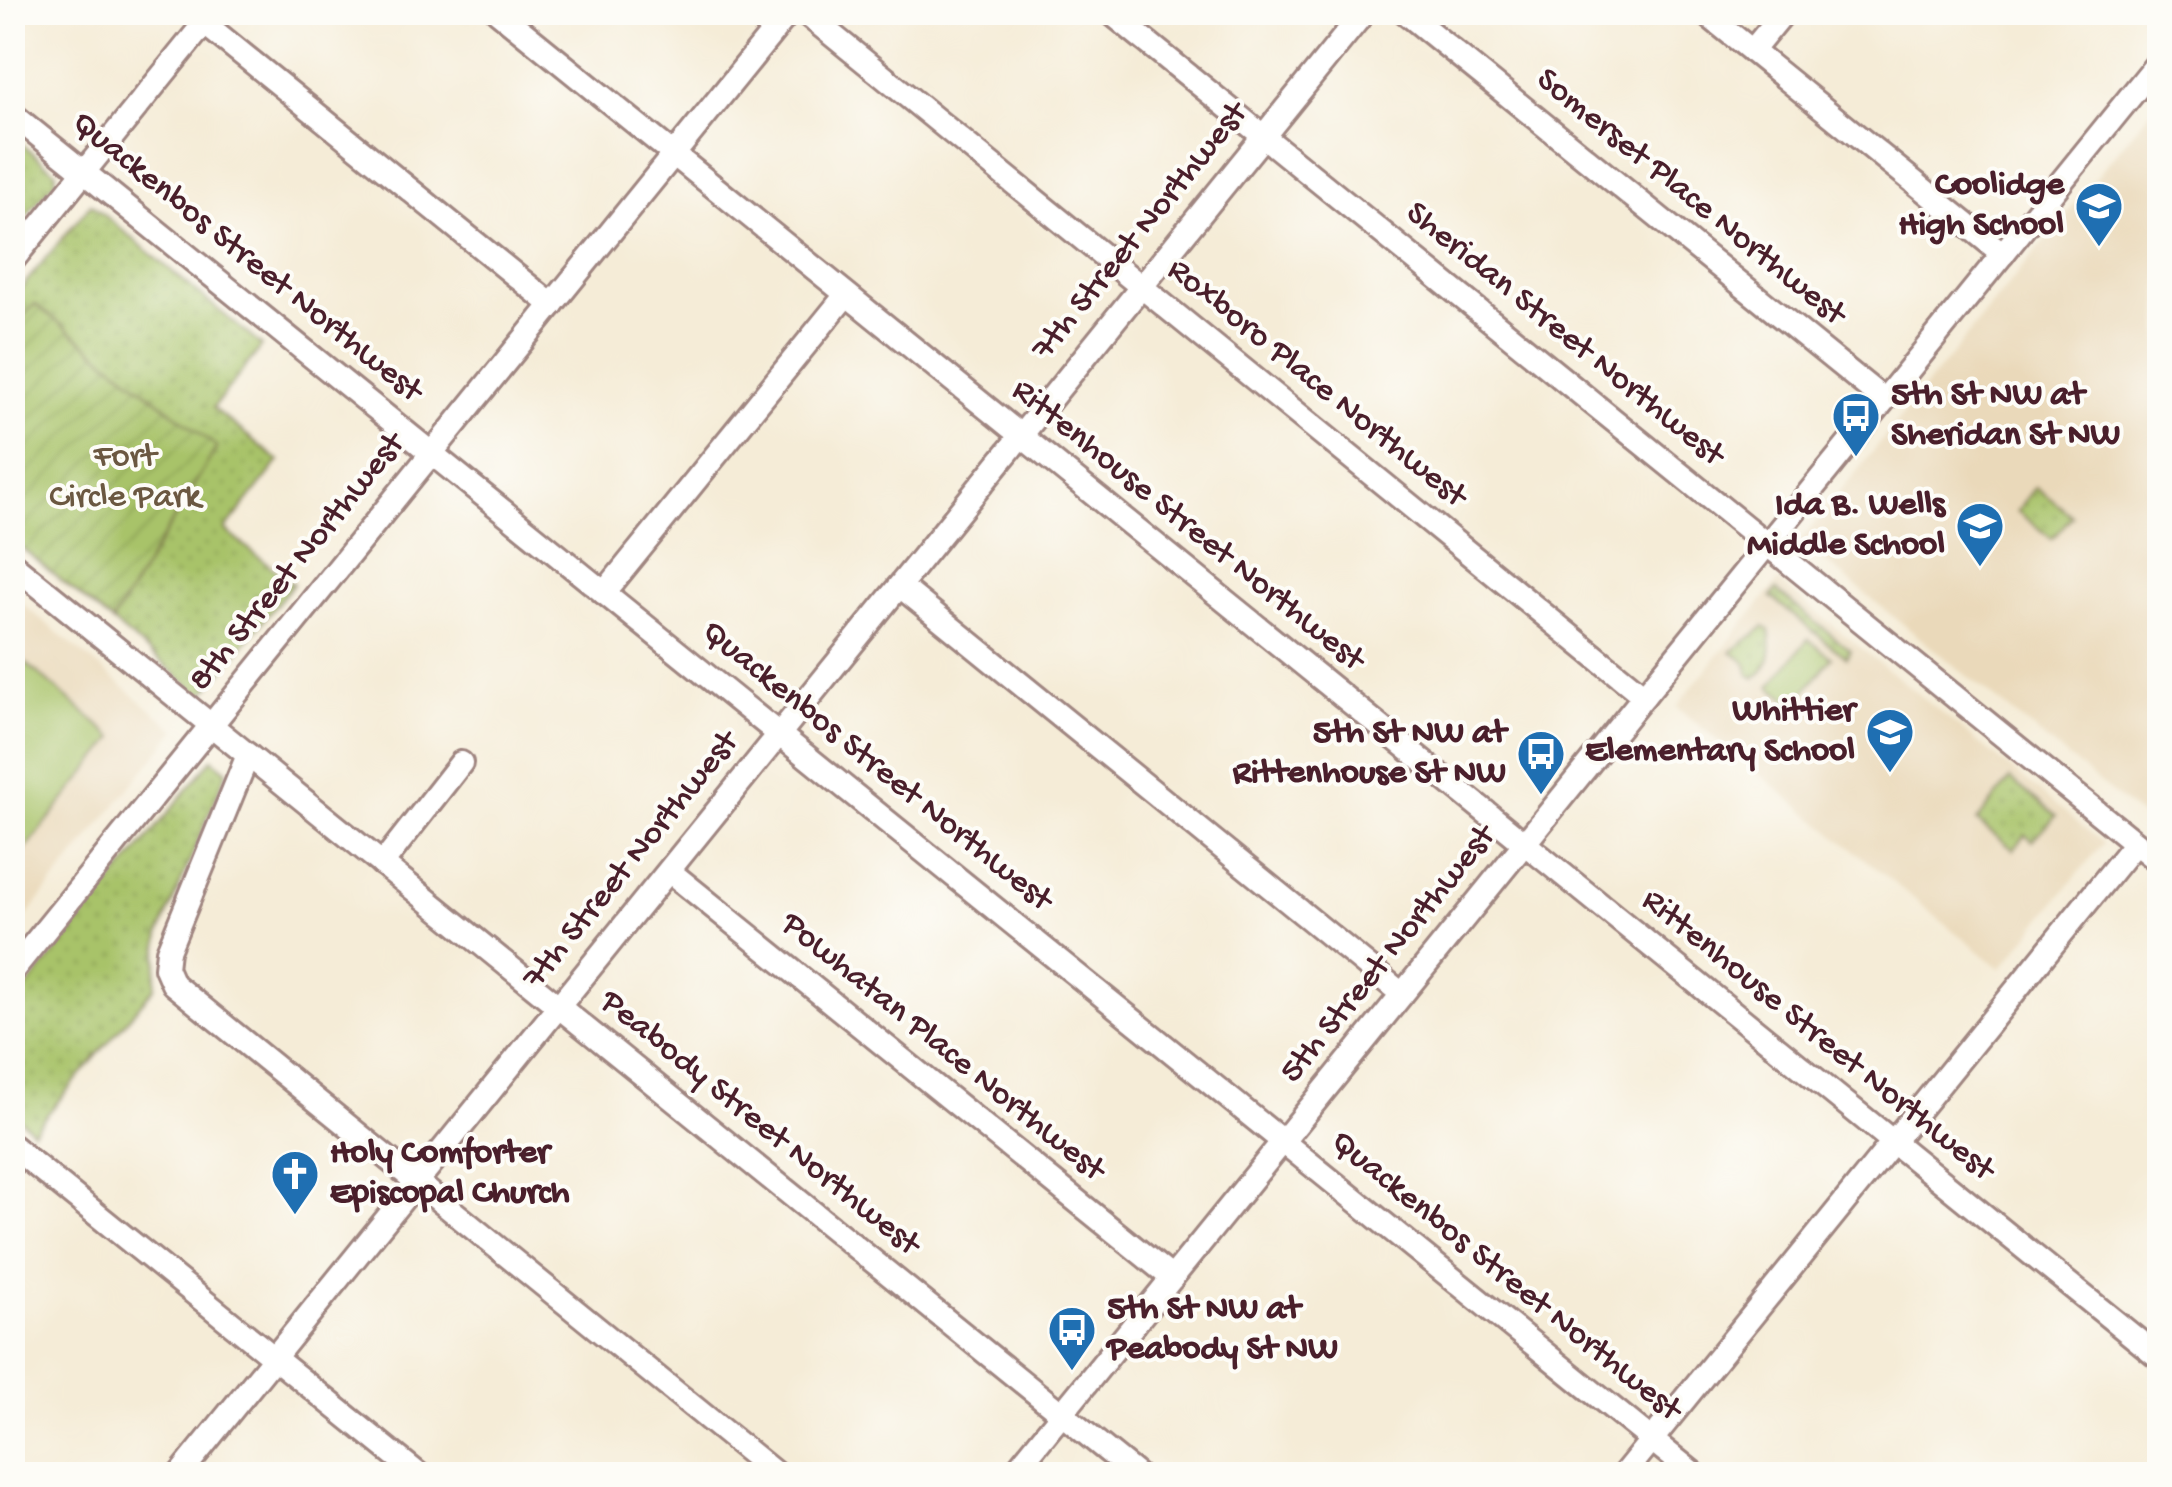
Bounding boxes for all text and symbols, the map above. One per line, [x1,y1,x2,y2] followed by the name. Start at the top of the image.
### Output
[1527,60,1855,337] street label: Somerset Place Northwest
[1024,93,1259,370] street label: 7th Street Northwest
[62,104,432,414] street label: Quackenbos Street Northwest
[1898,166,2065,247] place label: Coolidge High School
[2073,180,2125,248] school or university icon: Coolidge High School
[1396,194,1734,478] street label: Sheridan Street Northwest
[1158,250,1476,519] street label: Roxboro Place Northwest
[1002,371,1374,683] street label: Rittenhouse Street Northwest
[1891,376,2121,457] place label: 5th St NW at Sheridan St NW
[1830,390,1882,458] bus stop icon: 5th St NW at Sheridan St NW
[181,423,417,701] street label: 8th Street Northwest
[49,438,204,519] park label: Fort Circle Park
[1747,486,1947,567] place label: Ida B. Wells Middle School
[1954,500,2006,568] school or university icon: Ida B. Wells Middle School
[692,613,1062,923] street label: Quackenbos Street Northwest
[1585,692,1859,773] place label: Whittier Elementary School
[1864,706,1916,774] school or university icon: Whittier Elementary School
[1233,714,1510,795] place label: 5th St NW at Rittenhouse St NW
[515,722,750,999] street label: 7th Street Northwest
[1515,728,1567,796] bus stop icon: 5th St NW at Rittenhouse St NW
[1272,816,1507,1092] street label: 5th Street Northwest
[1632,881,2004,1193] street label: Rittenhouse Street Northwest
[771,904,1114,1193] street label: Powhatan Place Northwest
[590,982,929,1267] street label: Peabody Street Northwest
[1321,1123,1691,1433] street label: Quackenbos Street Northwest
[330,1134,570,1215] place label: Holy Comforter Episcopal Church
[269,1148,321,1216] church icon: Holy Comforter Episcopal Church
[1105,1290,1338,1371] place label: 5th St NW at Peabody St NW
[1046,1304,1098,1372] bus stop icon: 5th St NW at Peabody St NW

